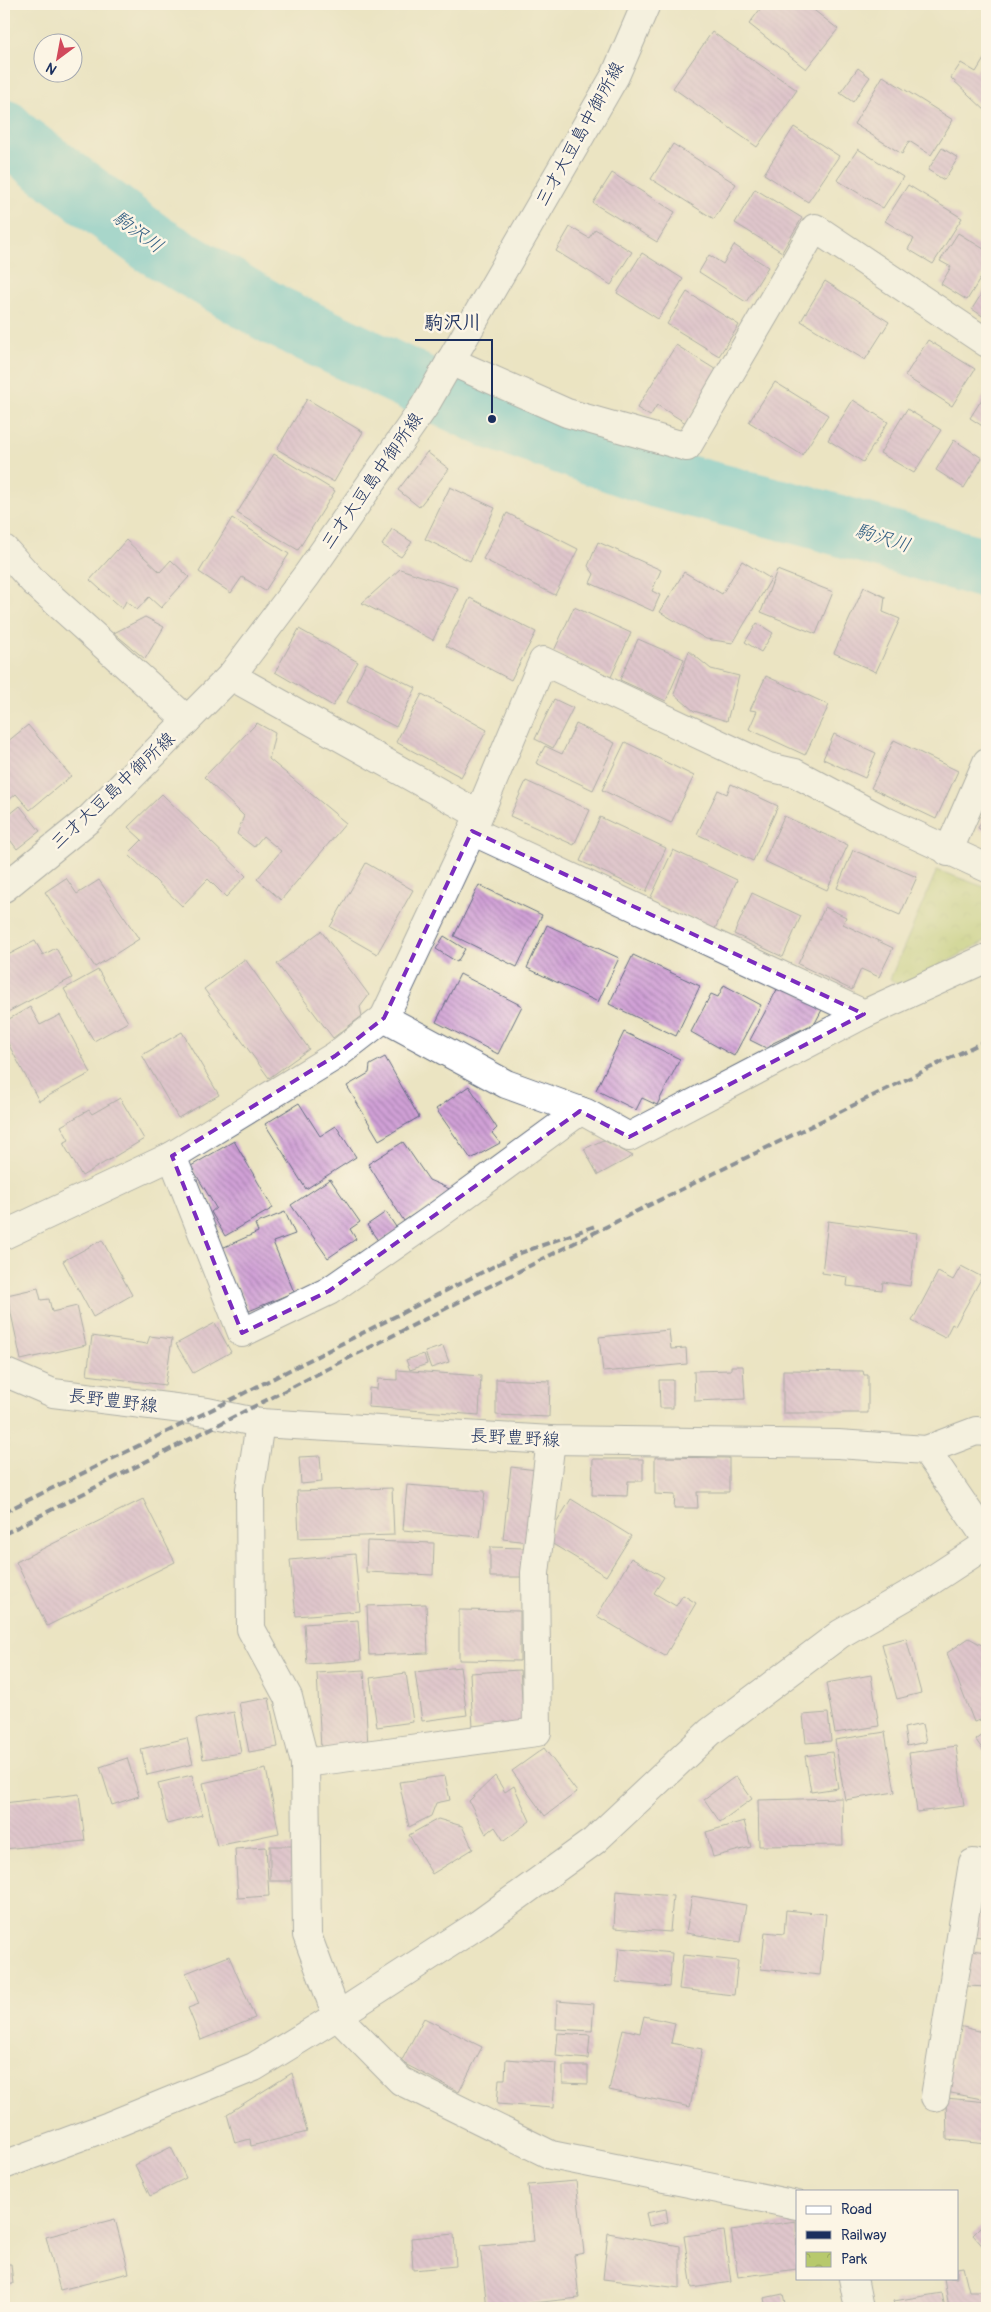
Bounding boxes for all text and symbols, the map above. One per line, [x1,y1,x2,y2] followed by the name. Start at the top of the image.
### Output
[32,32,82,82] north arrow
[531,58,629,210] street label: 三才大豆島中御所線
[43,59,60,78] text: N
[108,206,168,258] water label: 駒沢川
[415,306,492,340] callout: 駒沢川
[424,311,482,335] text: 駒沢川
[316,408,428,554] street label: 三才大豆島中御所線
[852,518,914,558] water label: 駒沢川
[46,727,180,855] street label: 三才大豆島中御所線
[67,1384,159,1418] street label: 長野豊野線
[469,1424,561,1452] street label: 長野豊野線
[796,2190,958,2280] legend
[841,2200,872,2219] text: Road
[841,2226,887,2245] text: Railway
[841,2250,868,2269] text: Park

